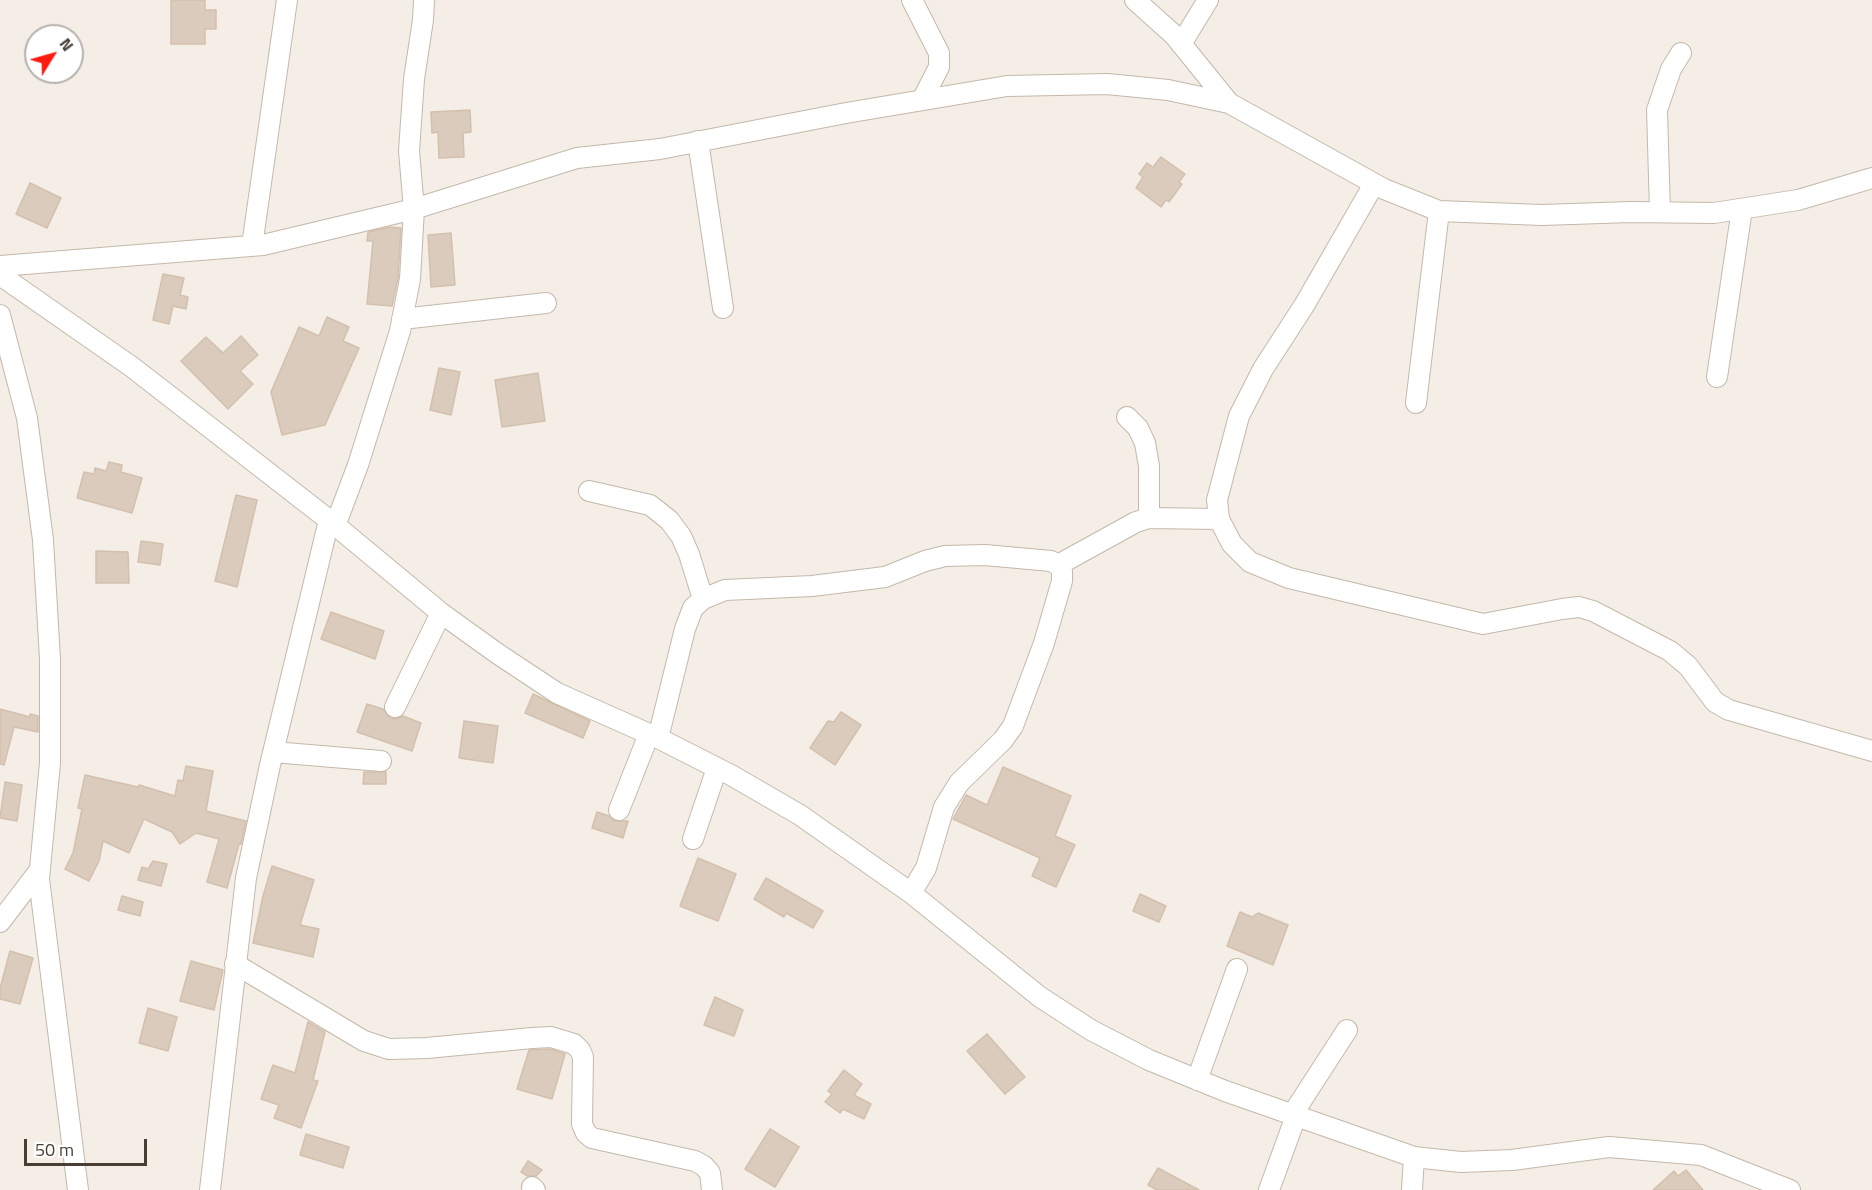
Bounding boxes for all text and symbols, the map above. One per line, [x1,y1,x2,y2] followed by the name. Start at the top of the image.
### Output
[24,24,84,84] north arrow
[54,33,80,56] text: N
[27,1127,150,1165] scale bar
[35,1136,74,1163] text: 50 m

